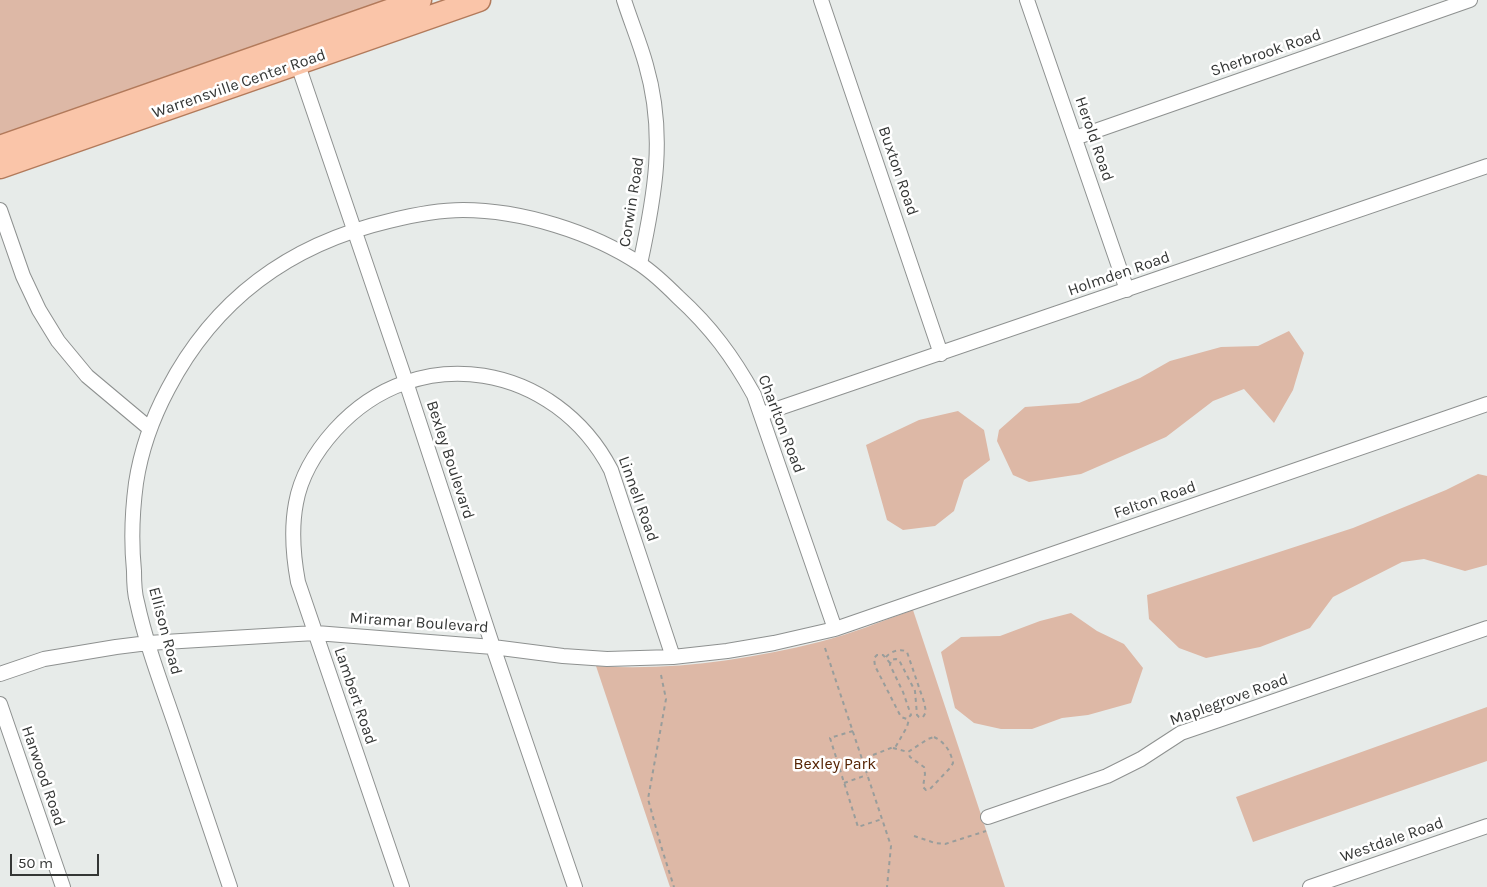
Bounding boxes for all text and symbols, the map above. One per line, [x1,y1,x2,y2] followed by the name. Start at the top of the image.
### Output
[1208,25,1324,81] street label: Sherbrook Road
[150,45,328,123] street label: Warrensville Center Road
[1071,94,1117,184] street label: Herold Road
[874,124,922,218] street label: Buxton Road
[615,156,649,248] street label: Corwin Road
[1065,248,1173,300] street label: Holmden Road
[753,372,809,476] street label: Charlton Road
[422,398,478,522] street label: Bexley Boulevard
[614,454,662,544] street label: Linnell Road
[1111,477,1199,523] street label: Felton Road
[144,585,186,677] street label: Ellison Road
[349,609,489,637] street label: Miramar Boulevard
[329,645,381,747] street label: Lambert Road
[1167,670,1291,730] street label: Maplegrove Road
[17,723,69,829] street label: Harwood Road
[794,754,876,774] park label: Bexley Park
[1338,813,1446,867] street label: Westdale Road
[12,844,101,876] scale bar
[18,854,53,872] text: 50 m

